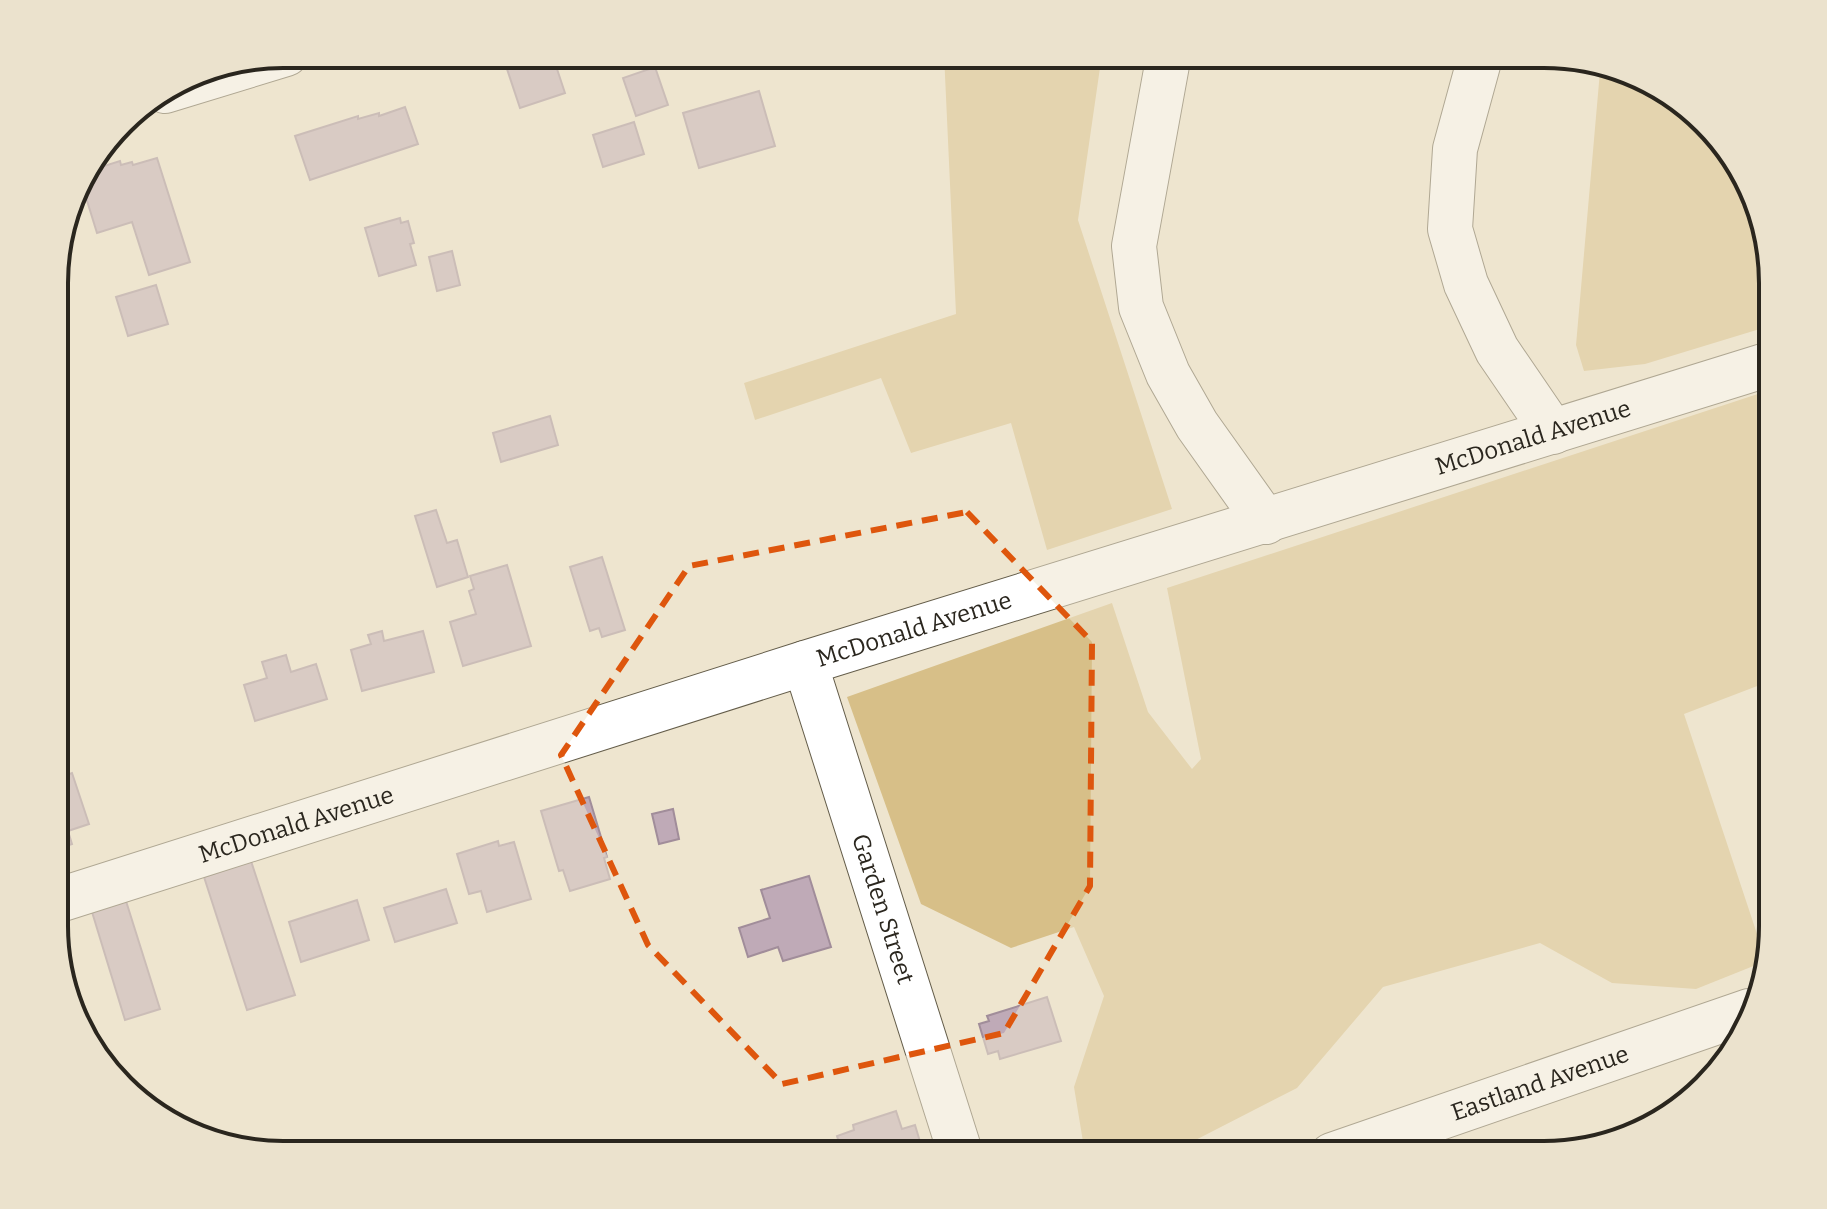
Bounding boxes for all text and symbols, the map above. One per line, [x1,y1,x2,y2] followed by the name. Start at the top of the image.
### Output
[1432,394,1634,481] street label: McDonald Avenue
[813,586,1015,673] street label: McDonald Avenue
[195,781,397,869] street label: McDonald Avenue
[846,830,920,988] street label: Garden Street
[1447,1040,1632,1127] street label: Eastland Avenue

